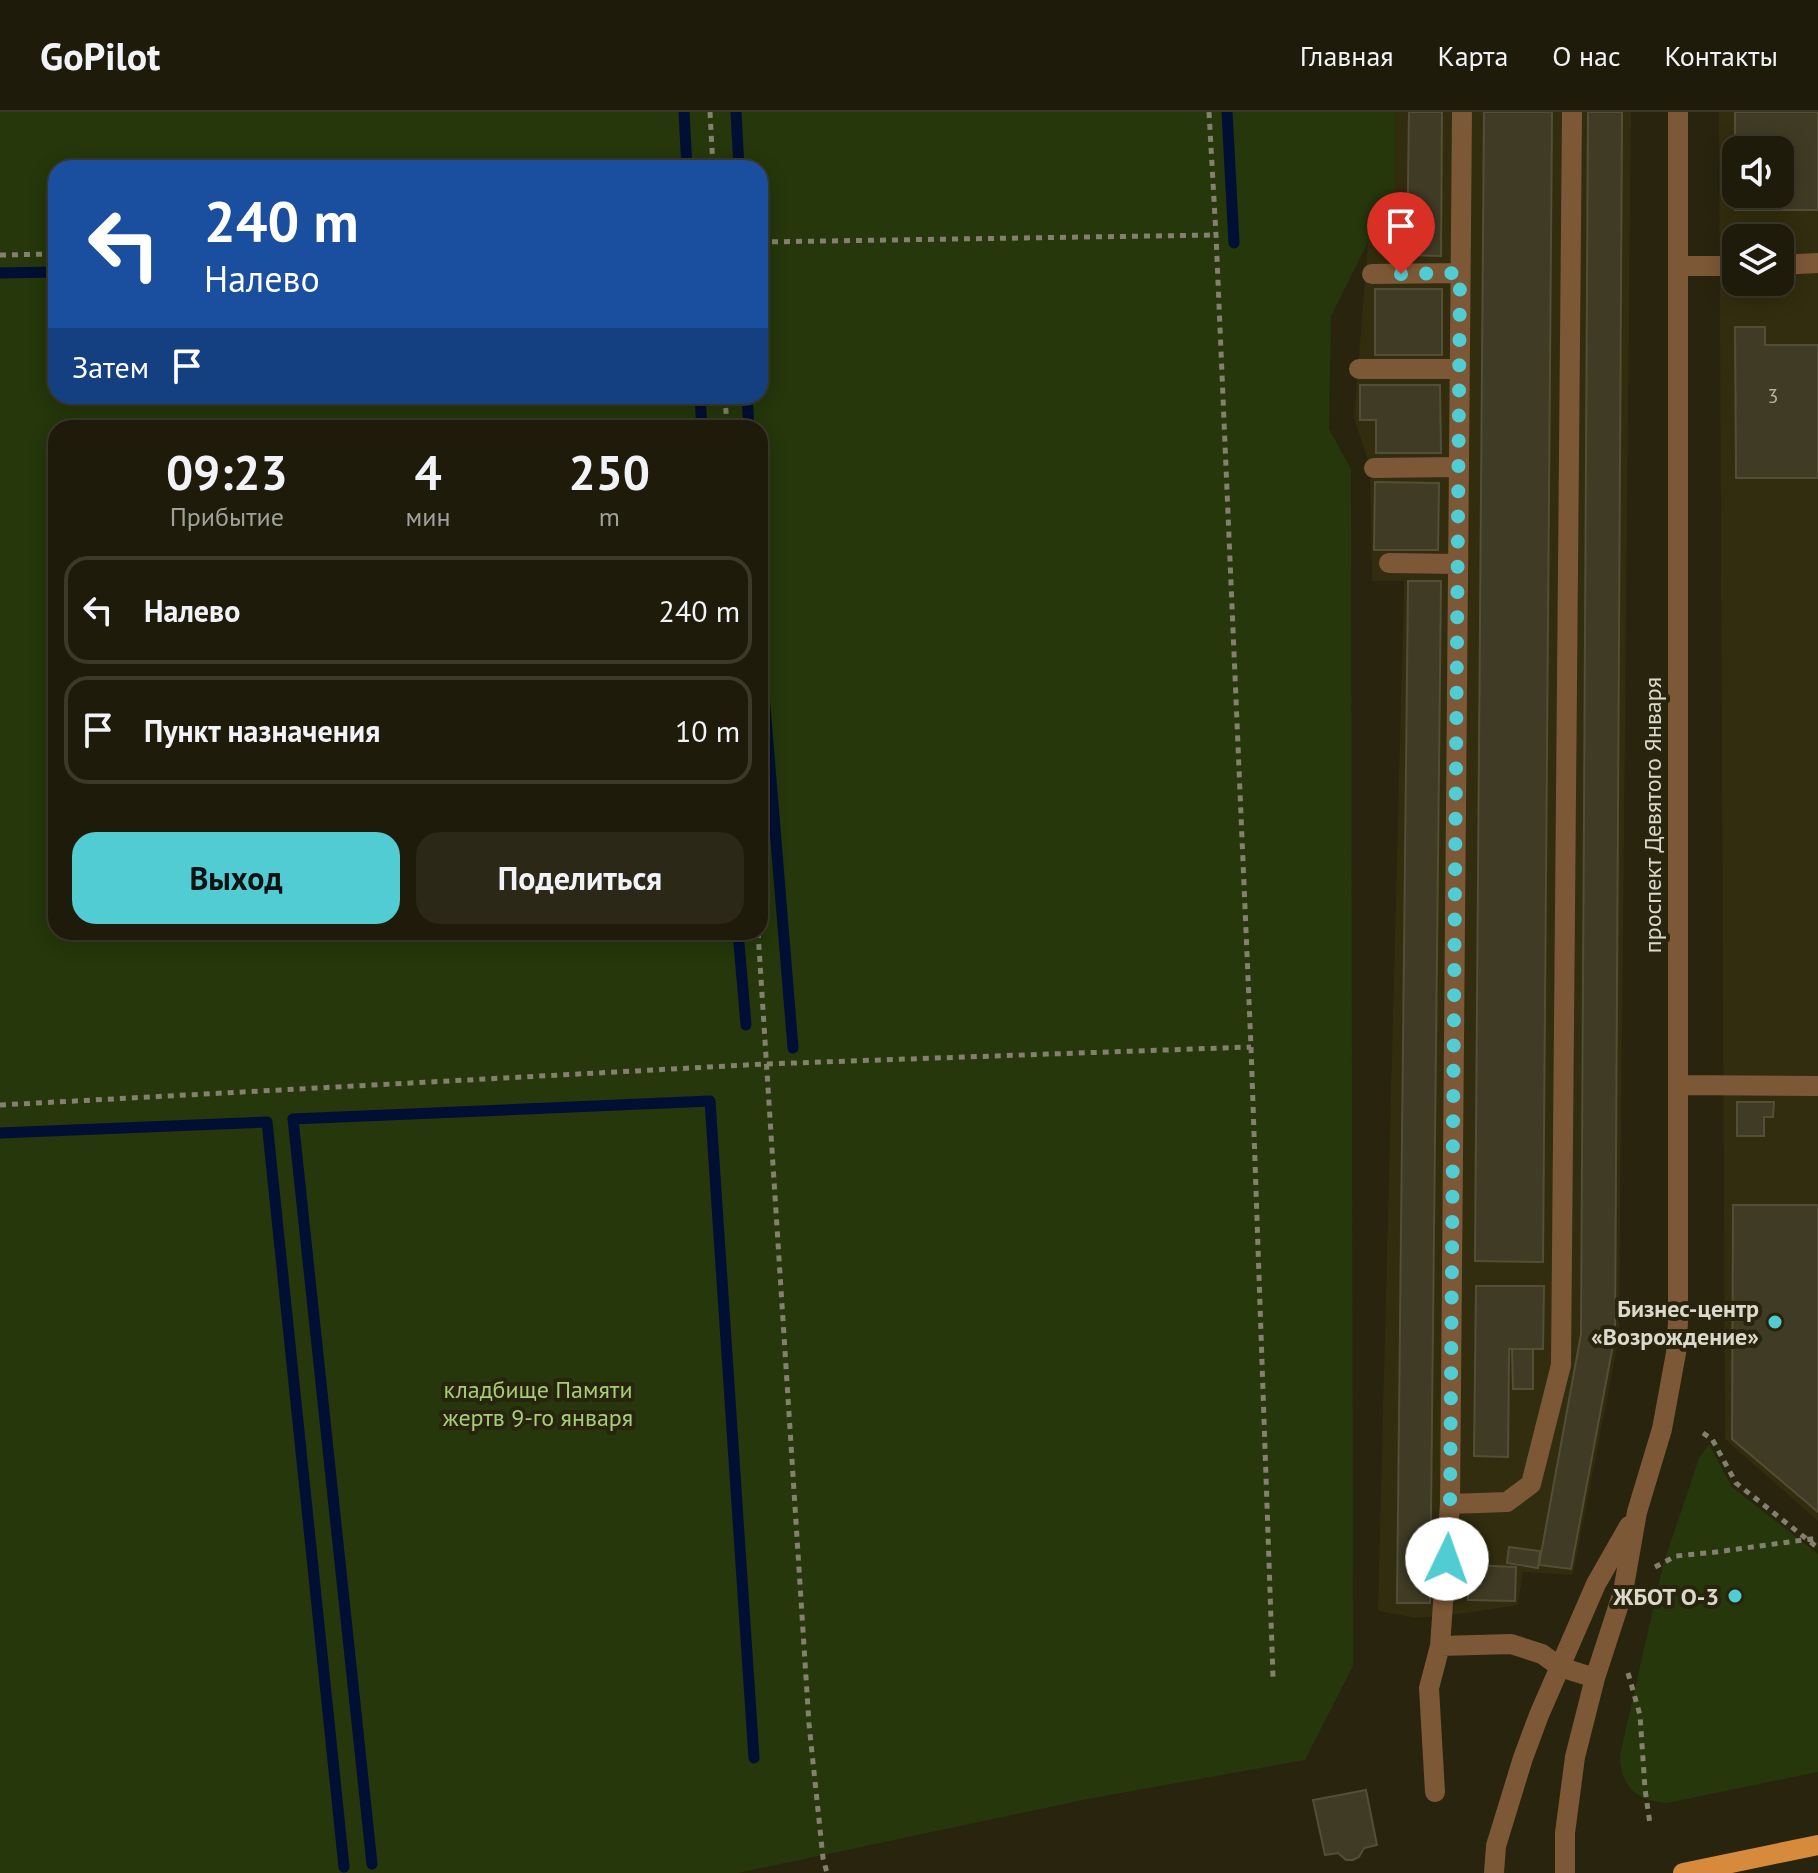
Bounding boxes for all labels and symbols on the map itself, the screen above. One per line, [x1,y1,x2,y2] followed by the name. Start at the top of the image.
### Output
[1367,192,1435,274] pin
[1768,383,1778,409] house number: 3
[1637,677,1668,953] street label: проспект Девятого Января
[1591,1293,1759,1352] place label: Бизнес-центр «Возрождение»
[1766,1313,1784,1331] marker: Бизнес-центр «Возрождение»
[443,1374,633,1433] park label: кладбище Памяти жертв 9-го января
[1405,1517,1489,1601] position arrow
[1612,1581,1719,1612] place label: ЖБОТ О-3
[1726,1587,1744,1605] marker: ЖБОТ О-3

